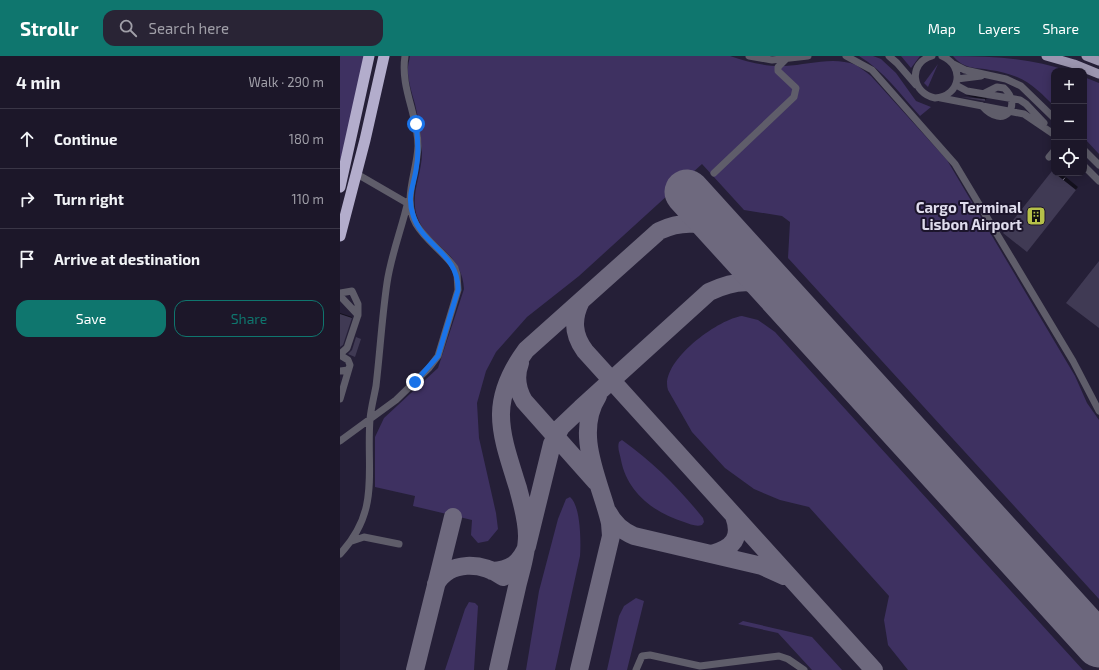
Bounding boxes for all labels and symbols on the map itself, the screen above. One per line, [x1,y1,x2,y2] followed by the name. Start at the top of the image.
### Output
[407,115,425,133] route start
[916,198,1022,233] place label: Cargo Terminal Lisbon Airport
[1025,205,1047,227] building icon: Cargo Terminal Lisbon Airport
[406,373,424,391] route end

